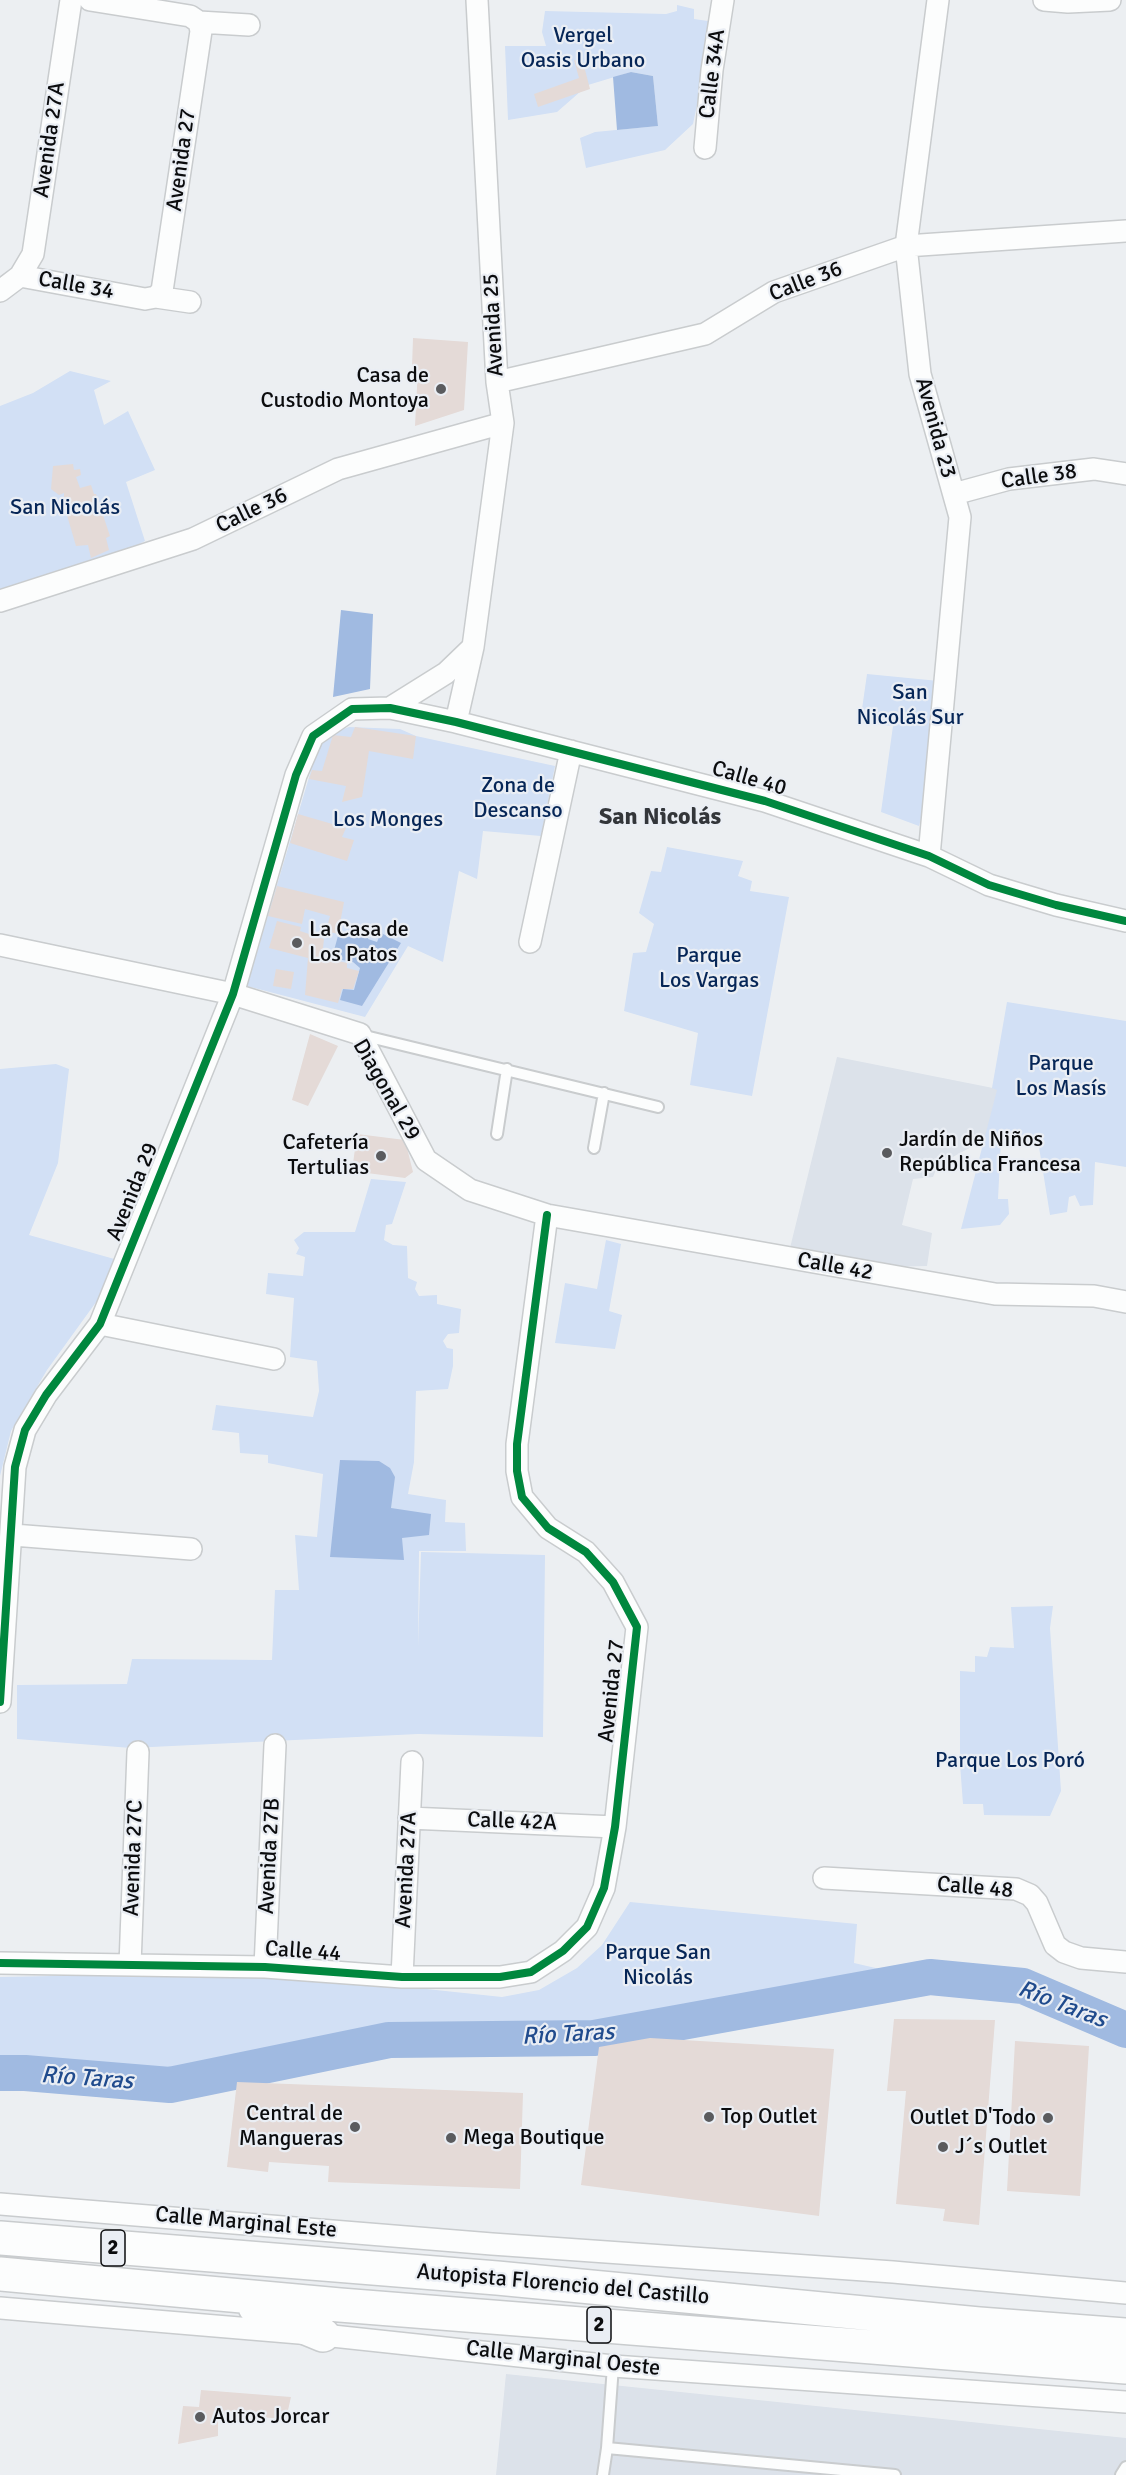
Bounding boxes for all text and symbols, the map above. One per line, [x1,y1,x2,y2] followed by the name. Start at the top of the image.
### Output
[521,23,645,74] park label: Vergel Oasis Urbano
[694,28,732,120] street label: Calle 34A
[29,80,71,200] street label: Avenida 27A
[162,107,202,213] street label: Avenida 27
[766,256,846,308] street label: Calle 36
[36,266,116,306] street label: Calle 34
[478,273,510,377] street label: Avenida 25
[260,363,429,414] place label: Casa de Custodio Montoya
[909,375,961,481] street label: Avenida 23
[434,382,448,396] marker: Casa de Custodio Montoya
[999,459,1079,495] street label: Calle 38
[212,482,292,540] street label: Calle 36
[10,495,120,521] park label: San Nicolás
[856,680,964,732] park label: San Nicolás Sur
[709,756,789,802] street label: Calle 40
[473,773,563,824] park label: Zona de Descanso
[599,804,721,832] district label: San Nicolás
[333,807,443,833] park label: Los Monges
[309,917,409,968] place label: La Casa de Los Patos
[290,936,304,950] marker: La Casa de Los Patos
[659,943,759,994] park label: Parque Los Vargas
[346,1035,426,1145] street label: Diagonal 29
[1016,1051,1106,1102] park label: Parque Los Masís
[899,1127,1081,1178] place label: Jardín de Niños República Francesa
[282,1130,369,1182] place label: Cafetería Tertulias
[101,1139,165,1245] street label: Avenida 29
[880,1146,894,1160] marker: Jardín de Niños República Francesa
[374,1149,388,1163] marker: Cafetería Tertulias
[795,1247,875,1287] street label: Calle 42
[593,1638,631,1744] street label: Avenida 27
[935,1748,1085,1774] park label: Parque Los Poró
[254,1797,286,1915] street label: Avenida 27B
[119,1799,149,1917] street label: Avenida 27C
[467,1807,557,1837] street label: Calle 42A
[391,1811,423,1929] street label: Avenida 27A
[936,1872,1014,1904] street label: Calle 48
[264,1936,342,1968] street label: Calle 44
[605,1940,711,1992] park label: Parque San Nicolás
[1014,1975,1110,2035] water label: Río Taras
[521,2018,615,2052] water label: Río Taras
[40,2061,134,2097] water label: Río Taras
[239,2101,343,2152] place label: Central de Mangueras
[721,2104,817,2130] place label: Top Outlet
[910,2105,1036,2131] place label: Outlet D'Todo
[702,2110,716,2124] marker: Top Outlet
[1041,2111,1055,2125] marker: Outlet D'Todo
[348,2120,362,2134] marker: Central de Mangueras
[463,2125,605,2151] place label: Mega Boutique
[444,2131,458,2145] marker: Mega Boutique
[955,2134,1047,2160] place label: J´s Outlet
[936,2140,950,2154] marker: J´s Outlet
[154,2202,338,2244] street label: Calle Marginal Este
[101,2230,125,2266] road number: 2
[416,2259,710,2311] street label: Autopista Florencio del Castillo
[587,2307,611,2343] road number: 2
[465,2336,661,2382] street label: Calle Marginal Oeste
[212,2404,329,2430] place label: Autos Jorcar
[193,2410,207,2424] marker: Autos Jorcar

